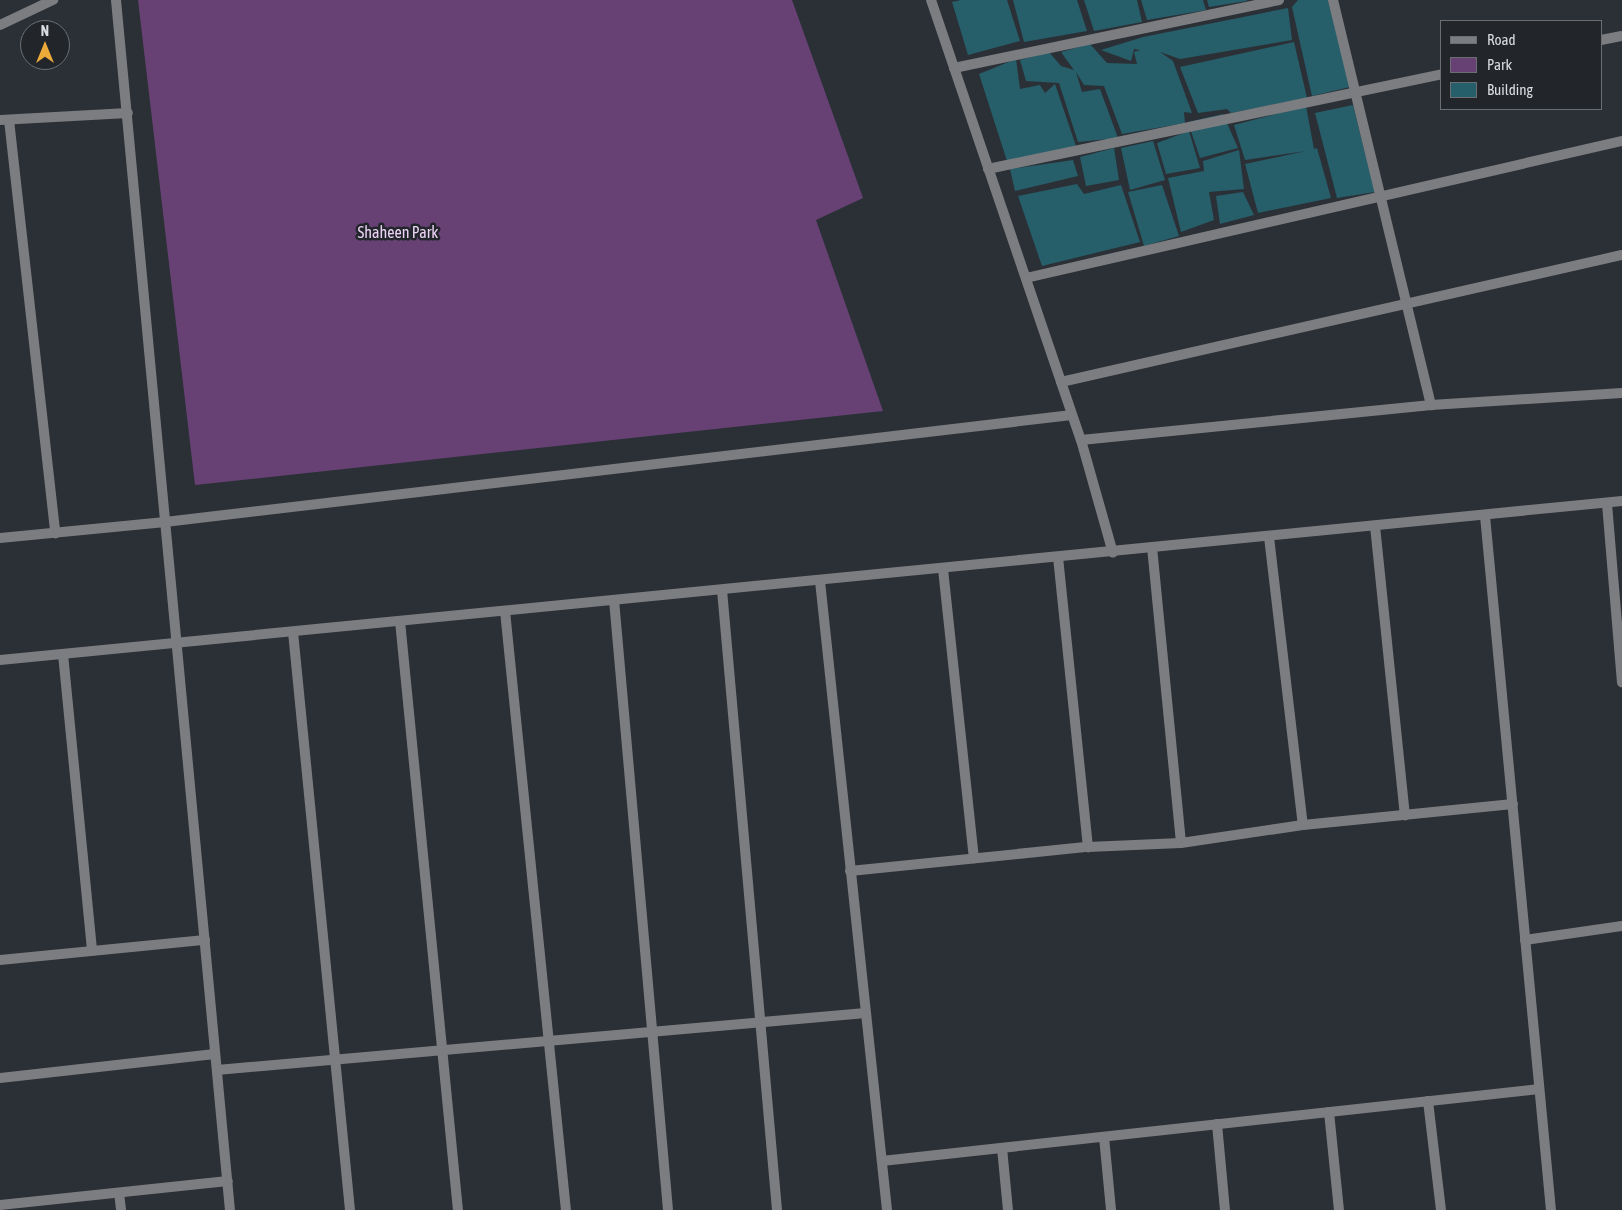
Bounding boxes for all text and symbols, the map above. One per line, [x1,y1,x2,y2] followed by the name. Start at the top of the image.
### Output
[20,20,70,70] north arrow
[1440,20,1602,110] legend
[41,23,49,39] text: N
[1487,31,1516,48] text: Road
[1487,56,1512,73] text: Park
[1487,81,1533,98] text: Building
[358,222,438,242] park label: Shaheen Park

